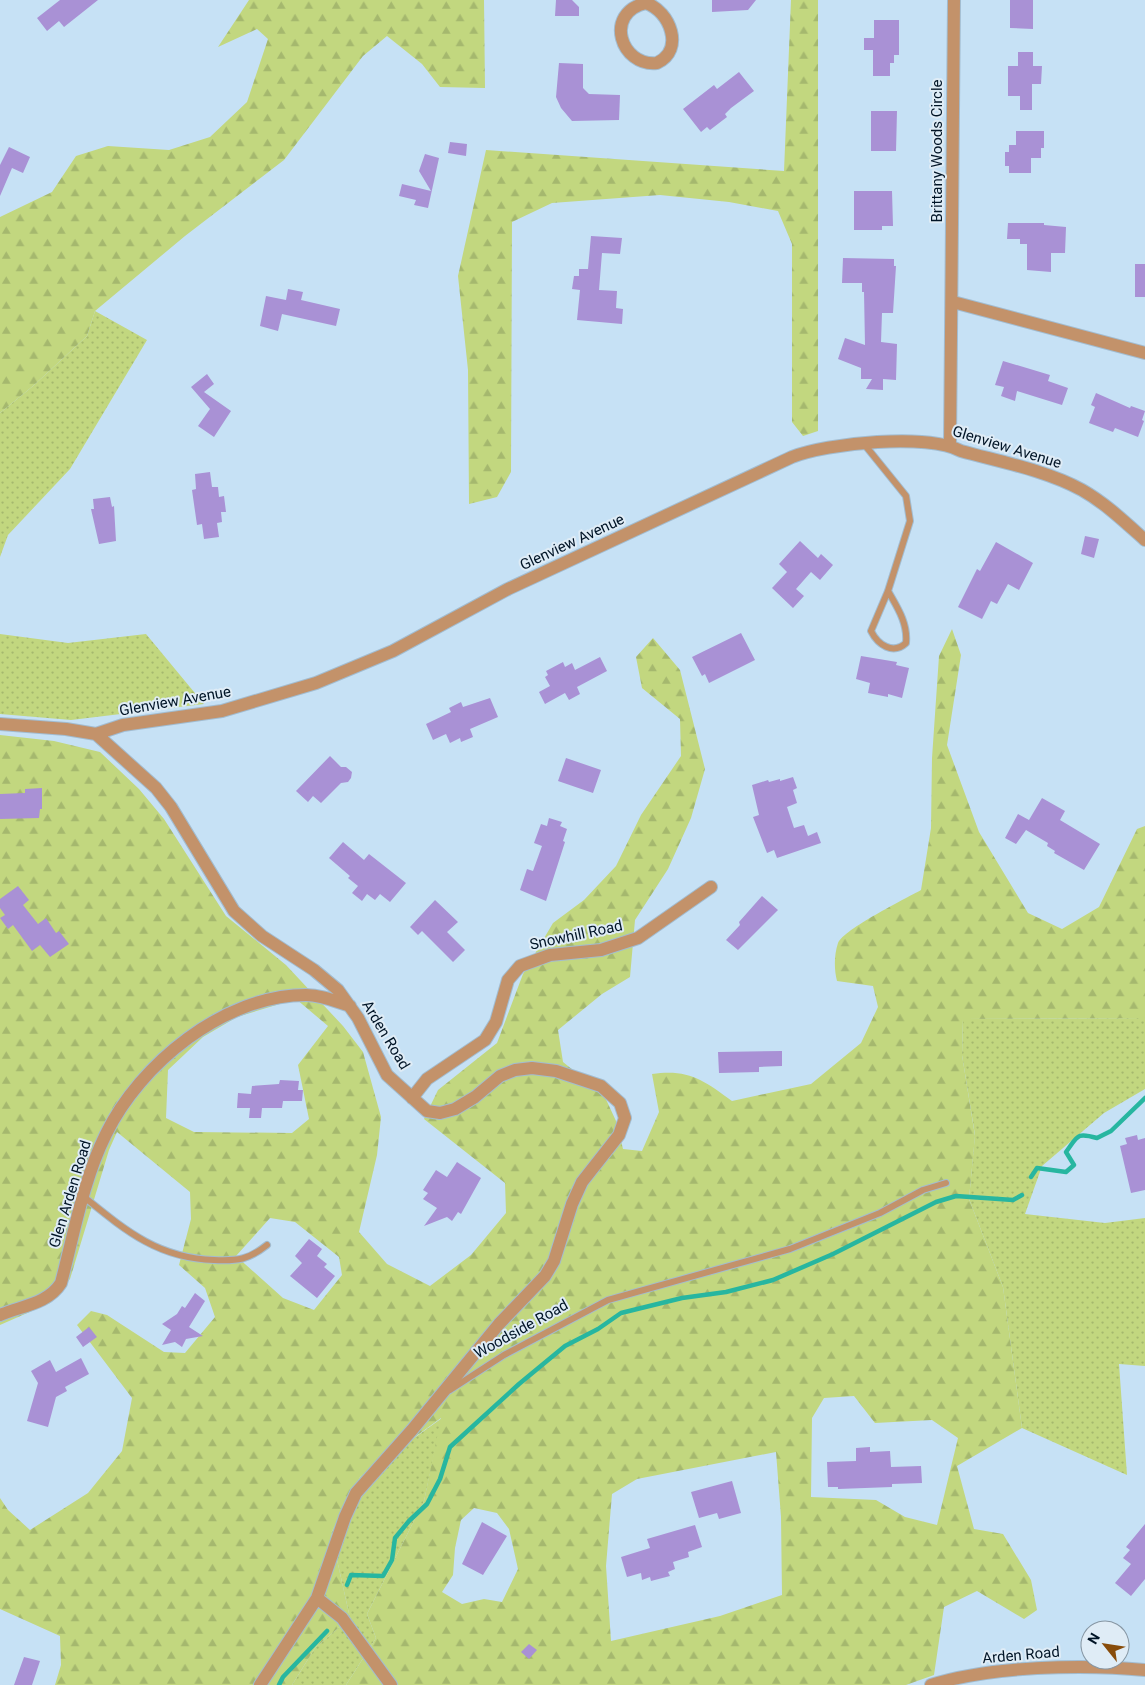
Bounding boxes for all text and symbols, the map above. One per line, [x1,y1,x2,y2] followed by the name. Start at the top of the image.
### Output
[928,79,946,223] street label: Brittany Woods Circle
[950,422,1064,472] street label: Glenview Avenue
[517,510,627,574] street label: Glenview Avenue
[118,682,232,720] street label: Glenview Avenue
[528,916,624,954] street label: Snowhill Road
[358,997,414,1073] street label: Arden Road
[45,1138,95,1250] street label: Glen Arden Road
[471,1296,571,1362] street label: Woodside Road
[1080,1620,1130,1670] north arrow
[1084,1630,1103,1647] text: N
[982,1643,1060,1667] street label: Arden Road

